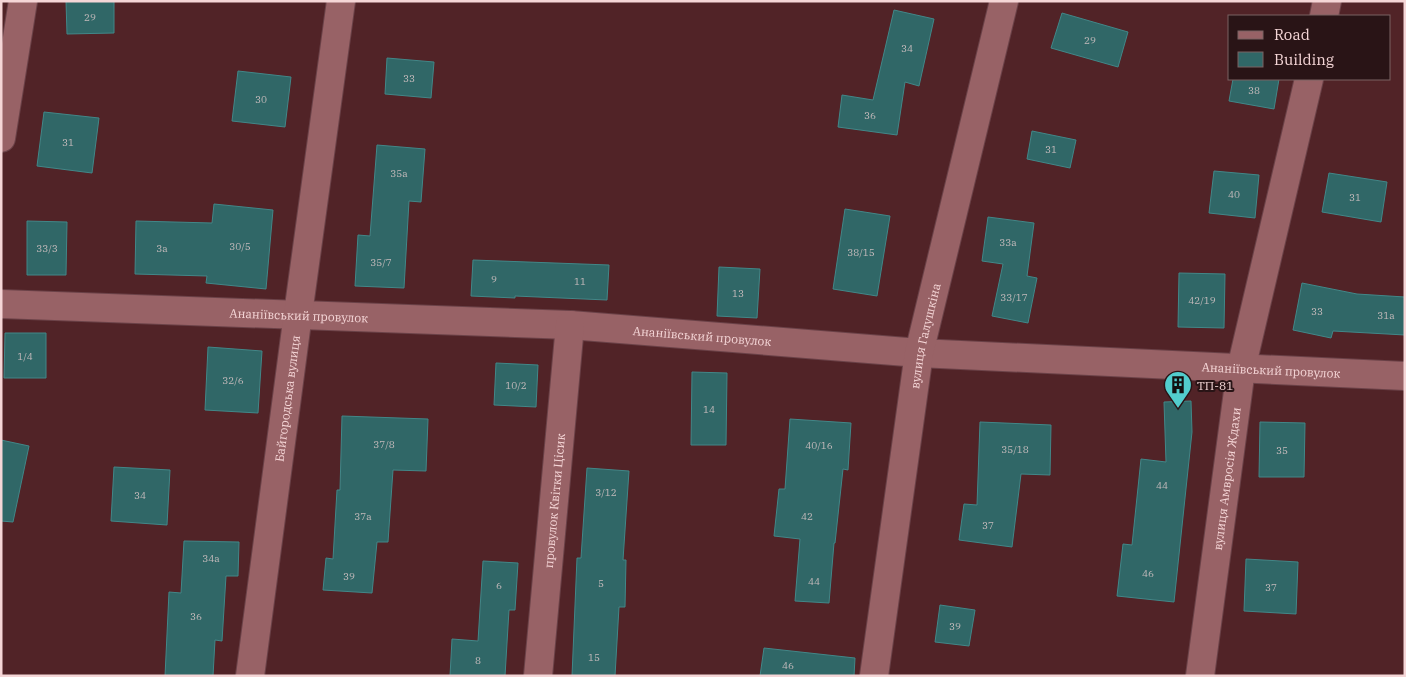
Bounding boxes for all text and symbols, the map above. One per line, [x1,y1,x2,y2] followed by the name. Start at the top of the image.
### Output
[84,11,96,24] house number: 29
[1228,15,1391,80] legend
[1274,25,1310,44] text: Road
[1084,34,1096,47] house number: 29
[901,42,913,55] house number: 34
[1274,50,1334,69] text: Building
[403,72,415,85] house number: 33
[1248,84,1260,97] house number: 38
[255,93,267,106] house number: 30
[864,109,876,122] house number: 36
[62,136,74,149] house number: 31
[1045,143,1057,156] house number: 31
[390,167,408,180] house number: 35а
[1228,188,1240,201] house number: 40
[1349,191,1361,204] house number: 31
[999,236,1017,249] house number: 33а
[229,240,251,253] house number: 30/5
[36,242,58,255] house number: 33/3
[156,242,168,255] house number: 3а
[847,246,875,259] house number: 38/15
[370,256,392,269] house number: 35/7
[491,273,497,286] house number: 9
[574,275,586,288] house number: 11
[907,281,943,390] street label: вулиця Галушкіна
[732,287,744,300] house number: 13
[1000,291,1028,304] house number: 33/17
[1188,294,1216,307] house number: 42/19
[229,305,369,325] street label: Ананіївський провулок
[1311,305,1323,318] house number: 33
[1377,309,1395,322] house number: 31а
[632,323,772,349] street label: Ананіївський провулок
[271,334,303,463] street label: Байгородська вулиця
[17,350,33,363] house number: 1/4
[1201,359,1341,380] street label: Ананіївський провулок
[1163,370,1193,409] building icon: ТП-81
[222,374,244,387] house number: 32/6
[1197,378,1233,393] place label: ТП-81
[505,379,527,392] house number: 10/2
[703,403,715,416] house number: 14
[1209,406,1243,551] street label: вулиця Амвросія Ждахи
[540,433,568,569] street label: провулок Квітки Цісик
[373,438,395,451] house number: 37/8
[805,439,833,452] house number: 40/16
[1001,443,1029,456] house number: 35/18
[1276,444,1288,457] house number: 35
[1156,479,1168,492] house number: 44
[595,486,617,499] house number: 3/12
[134,489,146,502] house number: 34
[354,510,372,523] house number: 37а
[801,510,813,523] house number: 42
[982,519,994,532] house number: 37
[202,552,220,565] house number: 34а
[1142,567,1154,580] house number: 46
[343,570,355,583] house number: 39
[808,575,820,588] house number: 44
[598,577,604,590] house number: 5
[496,579,502,592] house number: 6
[1265,581,1277,594] house number: 37
[190,610,202,623] house number: 36
[949,620,961,633] house number: 39
[588,651,600,664] house number: 15
[475,654,481,667] house number: 8
[782,659,794,672] house number: 46

